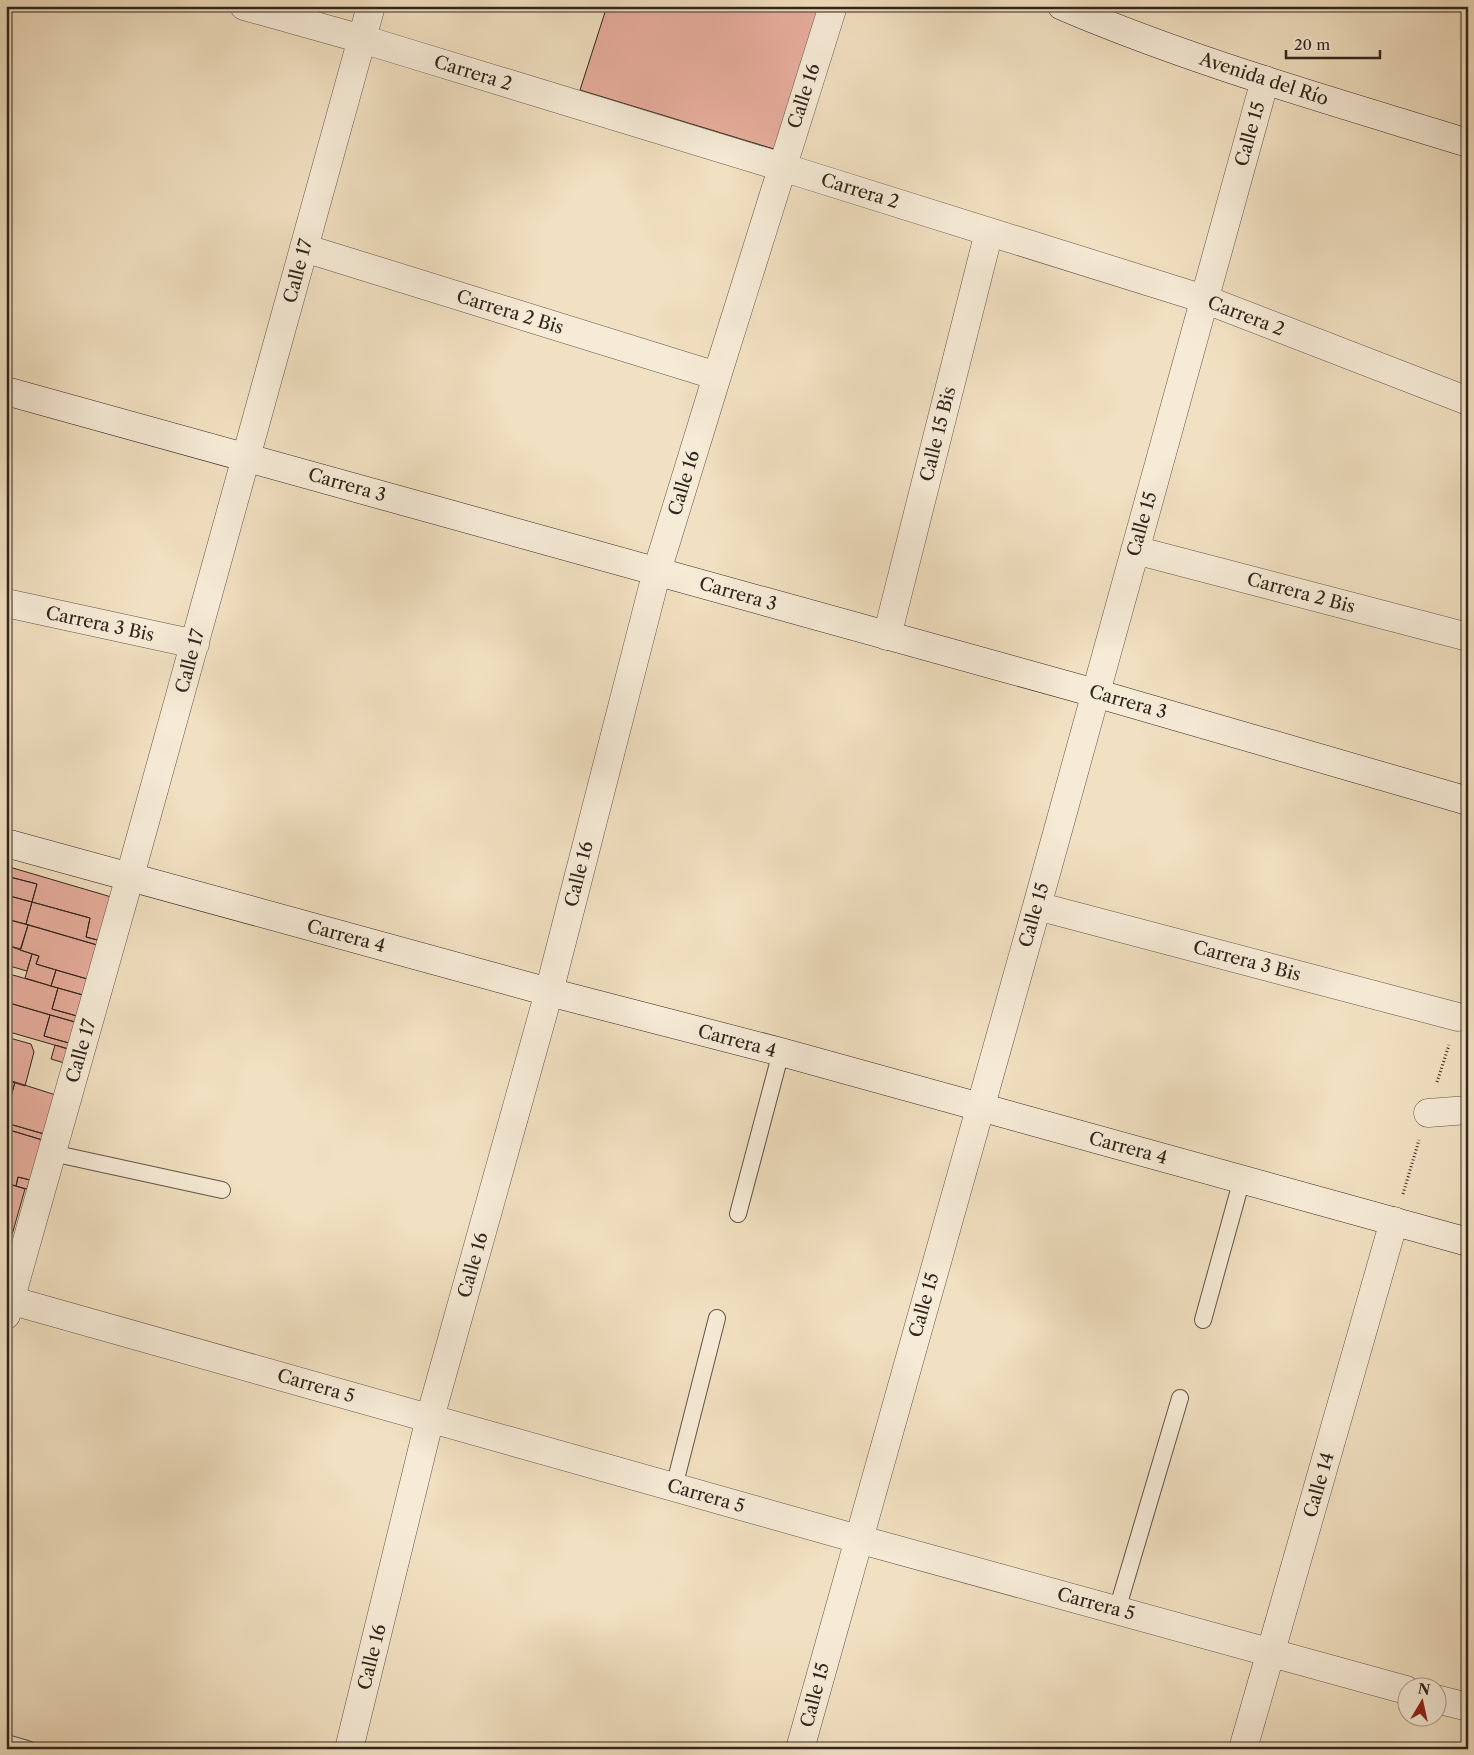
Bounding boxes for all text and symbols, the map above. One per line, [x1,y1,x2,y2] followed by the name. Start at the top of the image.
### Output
[1286,28,1380,60] scale bar
[1294,35,1330,54] text: 20 m
[1196,47,1331,110] street label: Avenida del Río
[431,51,515,95] street label: Carrera 2
[783,61,825,131] street label: Calle 16
[1230,99,1270,169] street label: Calle 15
[818,169,902,213] street label: Carrera 2
[279,236,317,305] street label: Calle 17
[454,285,566,339] street label: Carrera 2 Bis
[1205,291,1287,341] street label: Carrera 2
[916,384,960,484] street label: Calle 15 Bis
[664,448,704,518] street label: Calle 16
[306,463,388,507] street label: Carrera 3
[1122,489,1162,559] street label: Calle 15
[1245,568,1357,618] street label: Carrera 2 Bis
[697,572,779,616] street label: Carrera 3
[44,602,156,646] street label: Carrera 3 Bis
[171,626,209,695] street label: Calle 17
[1087,680,1169,724] street label: Carrera 3
[560,839,598,909] street label: Calle 16
[1014,880,1054,950] street label: Calle 15
[304,915,388,957] street label: Carrera 4
[1191,936,1303,986] street label: Carrera 3 Bis
[61,1016,101,1085] street label: Calle 17
[695,1020,779,1062] street label: Carrera 4
[1086,1127,1170,1169] street label: Carrera 4
[453,1230,493,1300] street label: Calle 16
[904,1270,944,1340] street label: Calle 15
[275,1364,357,1408] street label: Carrera 5
[1299,1450,1339,1520] street label: Calle 14
[665,1474,747,1518] street label: Carrera 5
[1055,1583,1137,1625] street label: Carrera 5
[353,1622,391,1692] street label: Calle 16
[796,1660,834,1730] street label: Calle 15
[1396,1678,1446,1728] north arrow
[1417,1679,1431,1699] text: N

